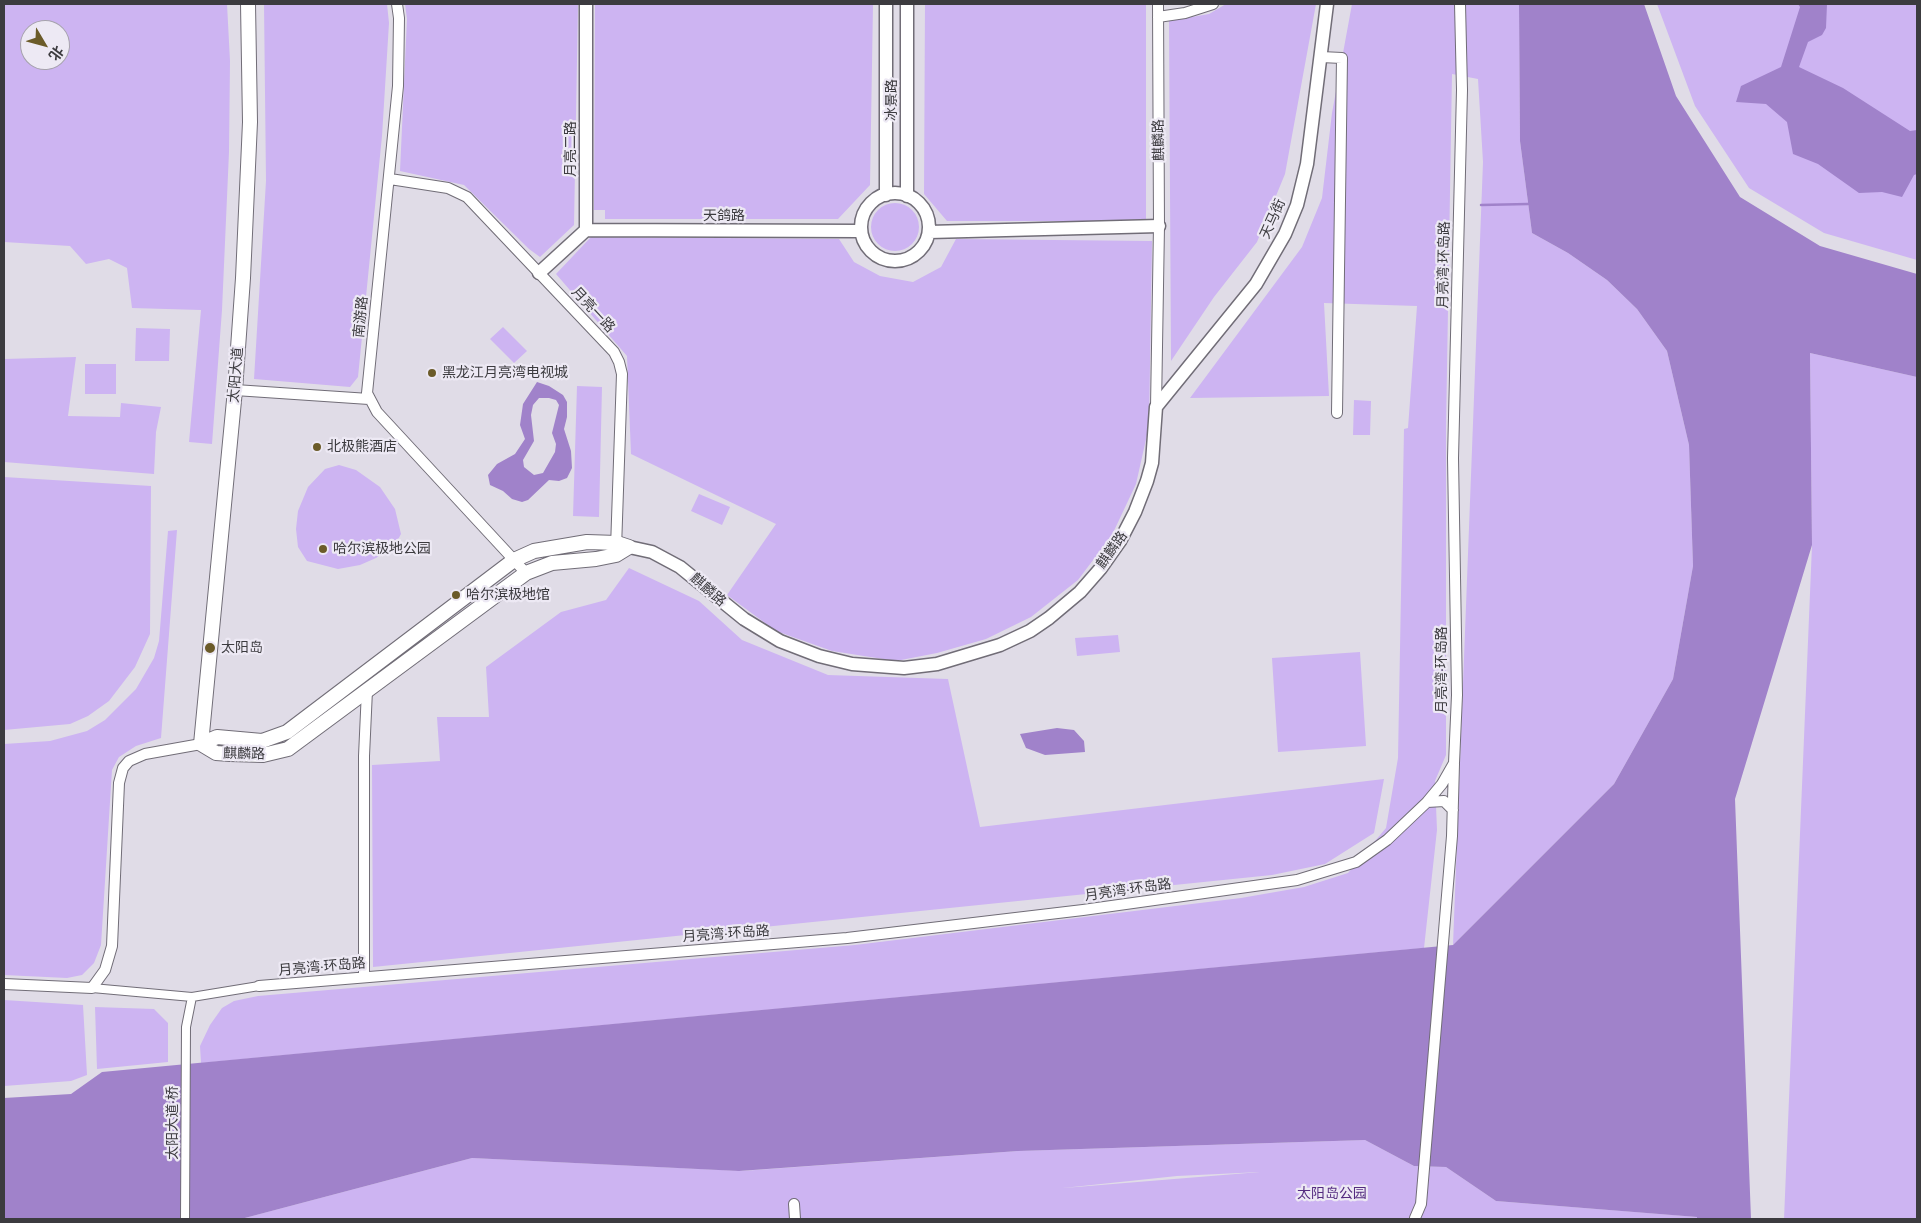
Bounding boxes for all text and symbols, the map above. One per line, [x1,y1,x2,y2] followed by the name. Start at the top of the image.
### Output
[20,20,70,70] north arrow
[45,42,68,64] text: 北
[884,79,900,121] street label: 冰景路
[1150,119,1168,161] street label: 麒麟路
[563,121,579,177] street label: 月亮二路
[1257,196,1289,242] street label: 天马街
[703,208,745,224] street label: 天鸽路
[1435,221,1453,309] street label: 月亮湾·环岛路
[568,284,618,336] street label: 月亮一路
[350,295,372,339] street label: 南游路
[225,346,247,404] street label: 太阳大道
[442,365,568,381] place label: 黑龙江月亮湾电视城
[426,367,438,379] marker: 黑龙江月亮湾电视城
[327,439,397,455] place label: 北极熊酒店
[311,441,323,453] marker: 北极熊酒店
[1093,528,1131,572] street label: 麒麟路
[333,541,431,557] place label: 哈尔滨极地公园
[317,543,329,555] marker: 哈尔滨极地公园
[687,570,729,610] street label: 麒麟路
[466,587,550,603] place label: 哈尔滨极地馆
[450,589,462,601] marker: 哈尔滨极地馆
[1434,626,1450,714] street label: 月亮湾·环岛路
[221,640,263,656] place label: 太阳岛
[203,641,217,655] marker: 太阳岛
[223,745,265,763] street label: 麒麟路
[1083,876,1173,904] street label: 月亮湾·环岛路
[682,923,770,945] street label: 月亮湾·环岛路
[278,955,366,979] street label: 月亮湾·环岛路
[165,1086,181,1160] street label: 太阳大道·桥
[1297,1186,1367,1202] park label: 太阳岛公园

